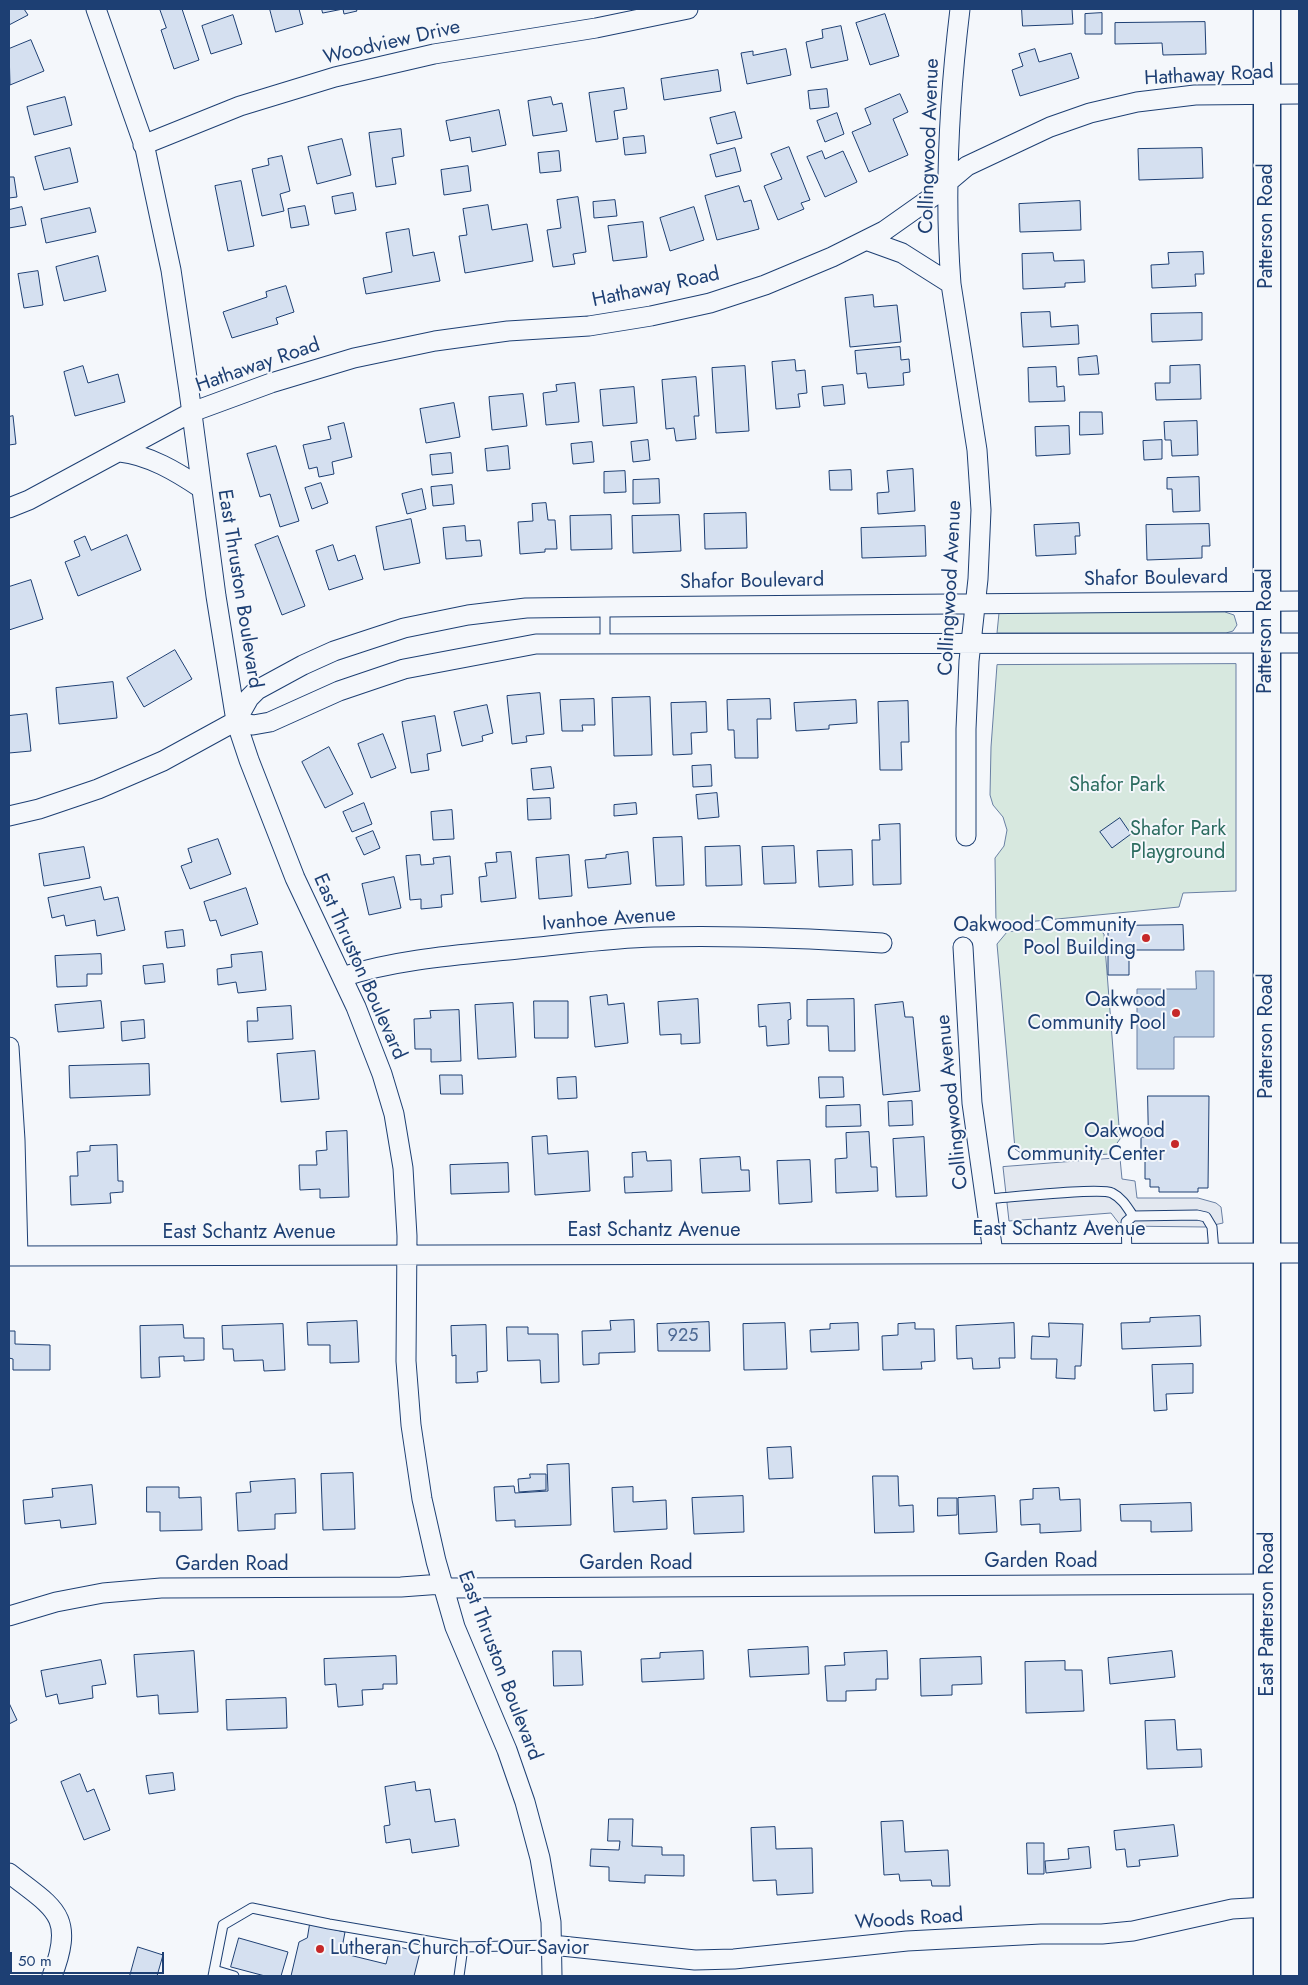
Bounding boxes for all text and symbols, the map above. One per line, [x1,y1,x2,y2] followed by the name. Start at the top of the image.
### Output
[321,16,463,70] street label: Woodview Drive
[915,58,945,234] street label: Collingwood Avenue
[1144,61,1274,91] street label: Hathaway Road
[1255,163,1279,289] street label: Patterson Road
[590,263,722,313] street label: Hathaway Road
[193,334,323,398] street label: Hathaway Road
[211,488,267,690] street label: East Thruston Boulevard
[934,500,968,676] street label: Collingwood Avenue
[1084,566,1228,592] street label: Shafor Boulevard
[1254,568,1278,694] street label: Patterson Road
[680,569,824,595] street label: Shafor Boulevard
[1069,774,1165,798] park label: Shafor Park
[1130,818,1226,865] park label: Shafor Park Playground
[307,870,411,1064] street label: East Thruston Boulevard
[541,903,677,937] street label: Ivanhoe Avenue
[953,914,1136,961] place label: Oakwood Community Pool Building
[1140,932,1152,944] marker: Oakwood Community Pool Building
[1255,973,1279,1099] street label: Patterson Road
[1028,989,1166,1036] place label: Oakwood Community Pool
[1170,1007,1182,1019] marker: Oakwood Community Pool
[932,1013,974,1191] street label: Collingwood Avenue
[1007,1120,1165,1167] place label: Oakwood Community Center
[1169,1138,1181,1150] marker: Oakwood Community Center
[973,1218,1145,1242] street label: East Schantz Avenue
[568,1219,740,1243] street label: East Schantz Avenue
[163,1221,335,1245] street label: East Schantz Avenue
[668,1326,698,1348] house number: 925
[1256,1532,1280,1696] street label: East Patterson Road
[984,1550,1098,1574] street label: Garden Road
[579,1552,693,1576] street label: Garden Road
[175,1553,289,1577] street label: Garden Road
[452,1568,546,1764] street label: East Thruston Boulevard
[854,1904,964,1936] street label: Woods Road
[330,1937,589,1961] place label: Lutheran Church of Our Savior
[12,1942,166,1974] scale bar
[314,1943,326,1955] marker: Lutheran Church of Our Savior
[18,1950,52,1972] text: 50 m

